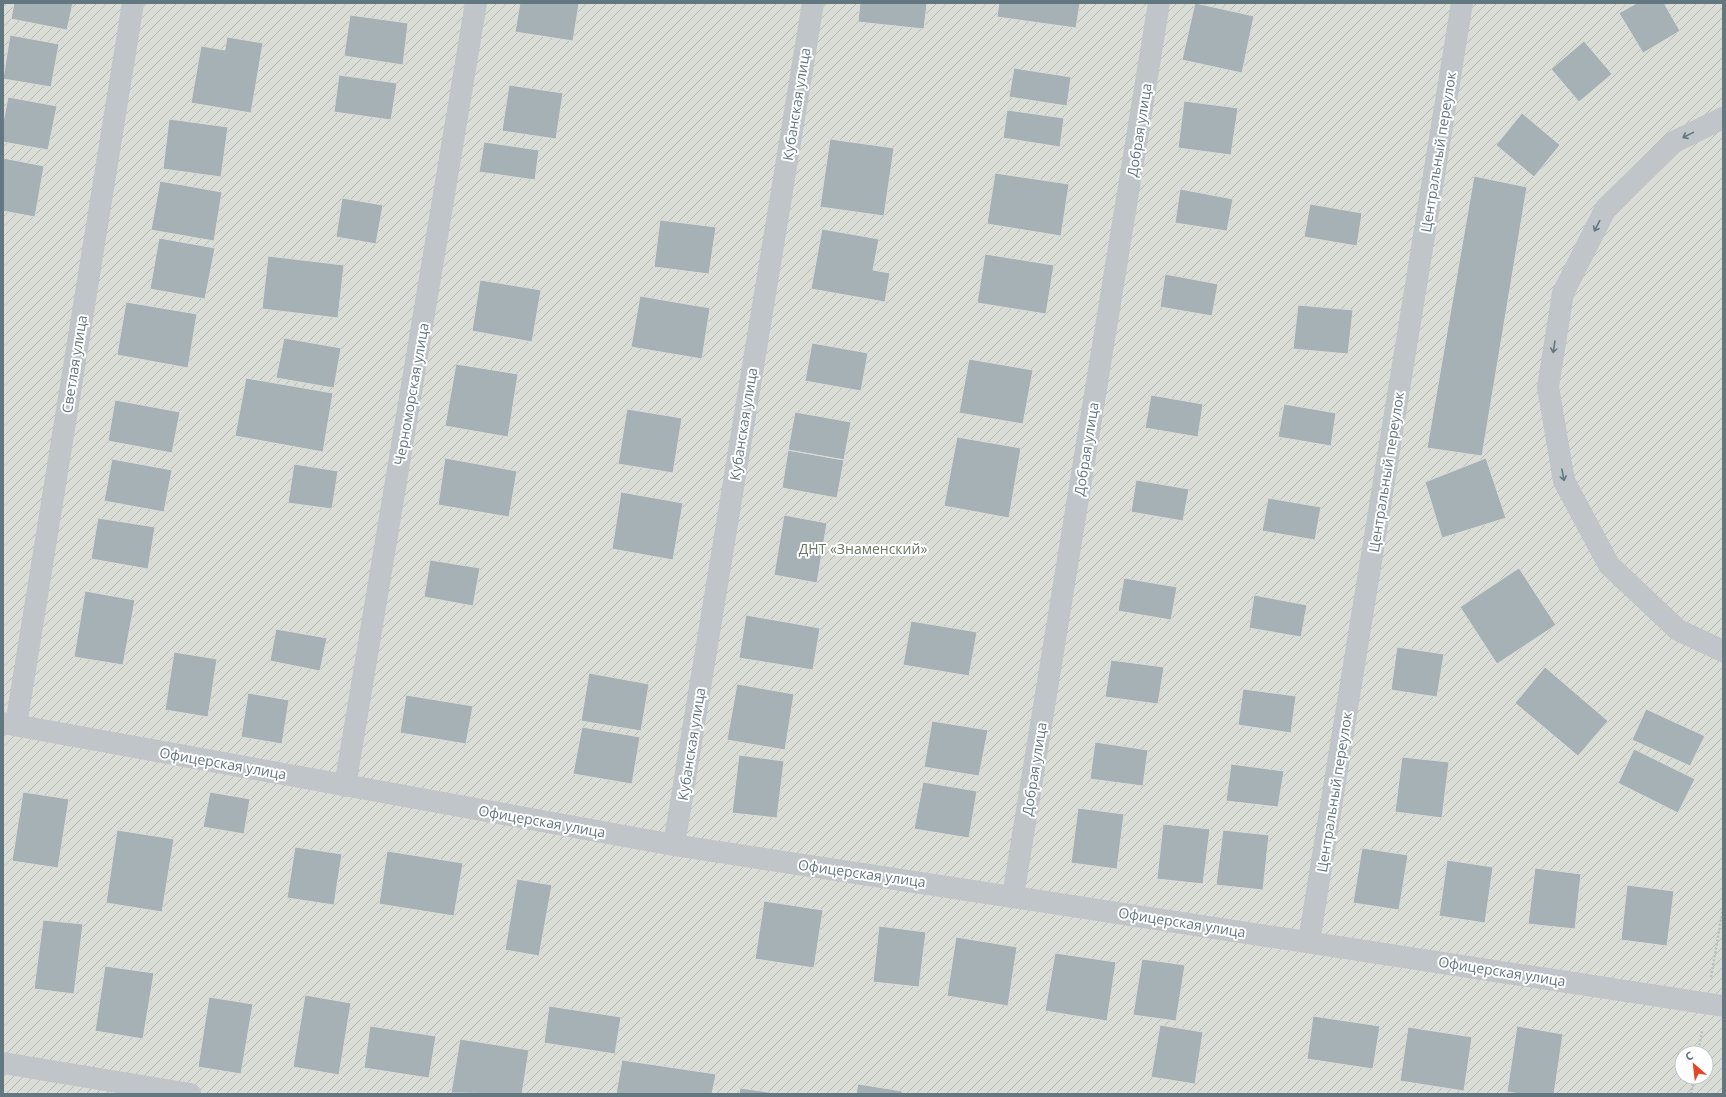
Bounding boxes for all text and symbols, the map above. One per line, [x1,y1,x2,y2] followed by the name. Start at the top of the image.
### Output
[778,46,814,162] street label: Кубанская улица
[1416,70,1460,234] street label: Центральный переулок
[1122,82,1156,178] street label: Добрая улица
[1682,132,1694,139] one-way arrow
[1593,219,1601,231] one-way arrow
[57,314,91,414] street label: Светлая улица
[389,321,433,467] street label: Черноморская улица
[1550,340,1558,353] one-way arrow
[725,366,761,482] street label: Кубанская улица
[1364,390,1408,554] street label: Центральный переулок
[1069,401,1103,497] street label: Добрая улица
[1559,468,1567,481] one-way arrow
[799,539,927,558] park label: ДНТ «Знаменский»
[673,686,709,802] street label: Кубанская улица
[1312,710,1356,874] street label: Центральный переулок
[1017,721,1051,817] street label: Добрая улица
[158,742,288,784] street label: Офицерская улица
[477,800,607,842] street label: Офицерская улица
[797,855,927,891] street label: Офицерская улица
[1117,903,1247,941] street label: Офицерская улица
[1437,952,1567,990] street label: Офицерская улица
[1674,1045,1714,1085] north arrow
[1682,1047,1696,1064] text: С

